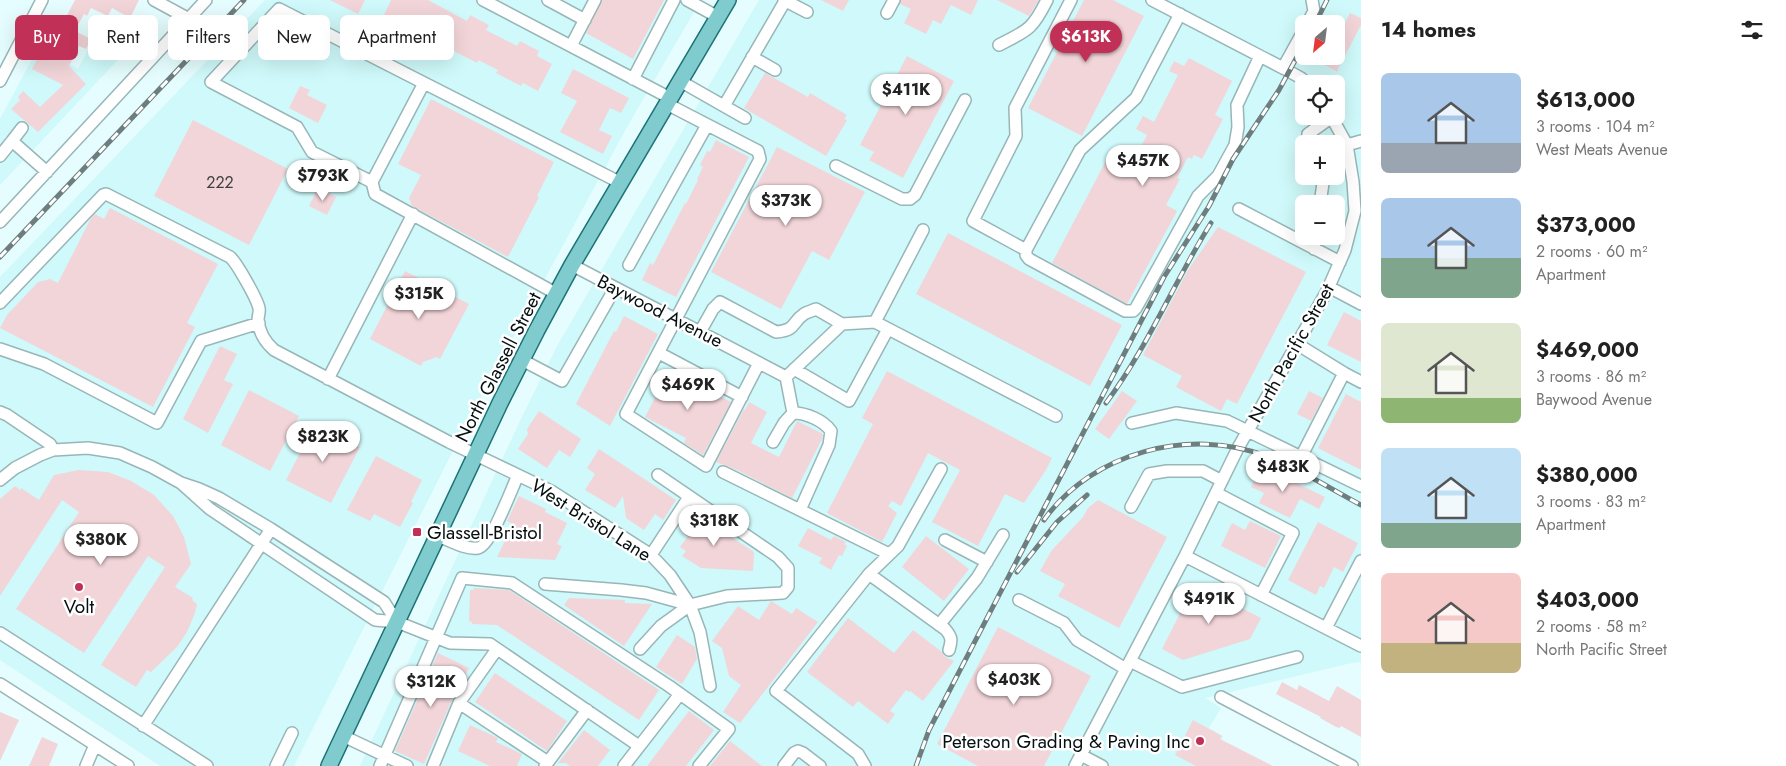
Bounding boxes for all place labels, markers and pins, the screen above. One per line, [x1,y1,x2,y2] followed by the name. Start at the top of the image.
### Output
[1051,20,1121,63] pin: $613K
[871,74,941,116] pin: $411K
[1108,144,1178,187] pin: $457K
[288,160,358,202] pin: $793K
[751,184,821,227] pin: $373K
[384,278,454,320] pin: $315K
[653,368,723,411] pin: $469K
[288,420,358,463] pin: $823K
[1248,450,1318,493] pin: $483K
[679,504,749,547] pin: $318K
[427,519,542,546] place label: Glassell-Bristol
[66,524,136,566] pin: $380K
[411,526,423,538] marker: Glassell-Bristol
[73,581,85,593] marker: Volt
[1174,582,1244,625] pin: $491K
[64,593,95,620] place label: Volt
[979,664,1049,706] pin: $403K
[396,666,466,708] pin: $312K
[942,728,1190,755] place label: Peterson Grading & Paving Inc
[1194,735,1206,747] marker: Peterson Grading & Paving Inc

